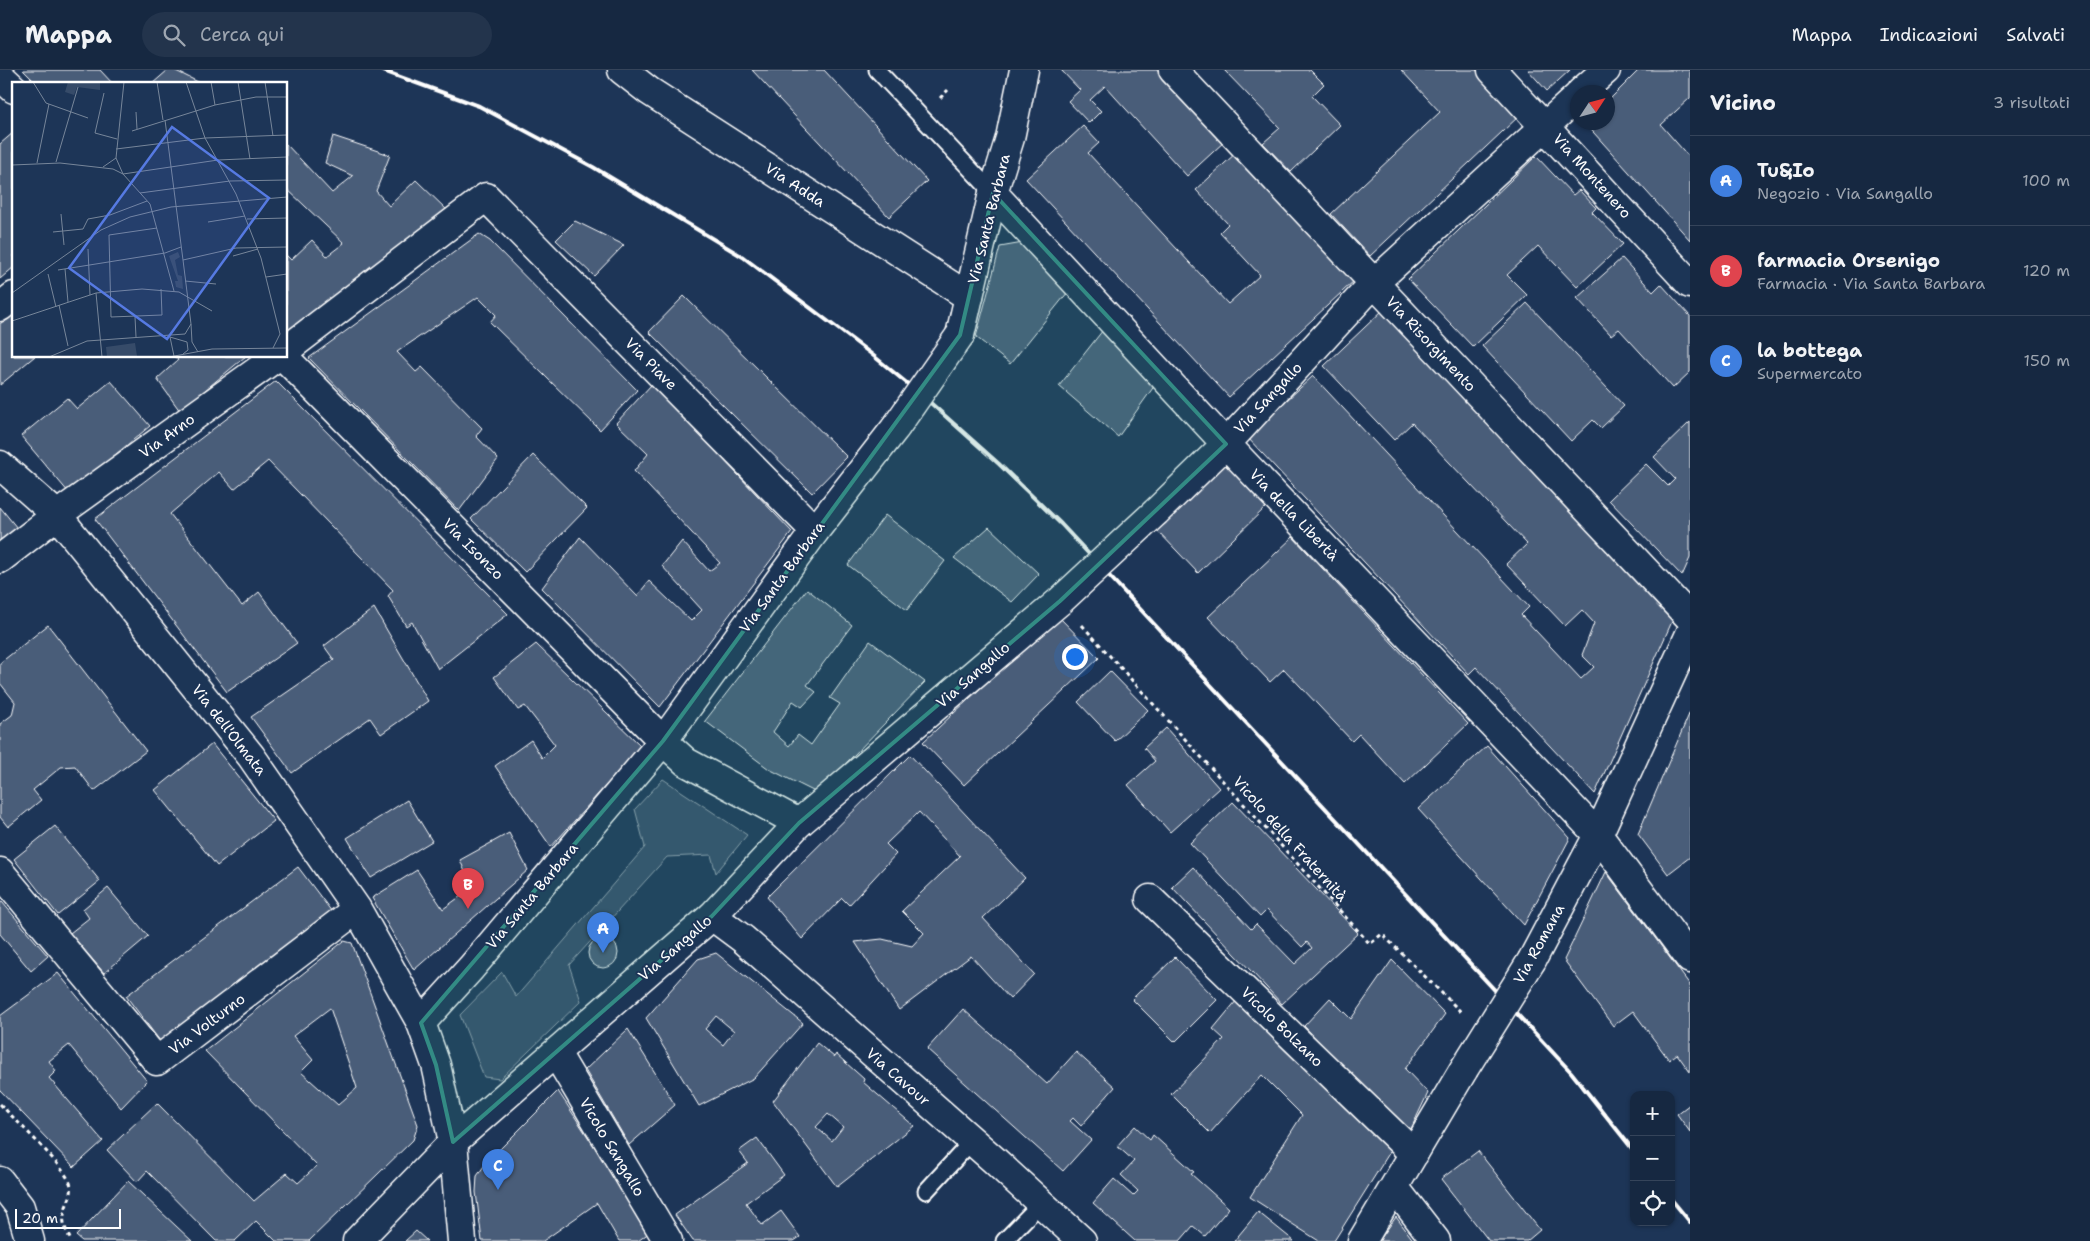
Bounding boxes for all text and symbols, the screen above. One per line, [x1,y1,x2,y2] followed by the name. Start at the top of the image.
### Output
[142,12,492,57] search box
[25,19,112,51] text: Mappa
[160,21,188,49] icon: search
[200,22,284,47] text: Cerca qui
[1792,23,1852,47] text: Mappa
[1880,23,1978,47] text: Indicazioni
[2006,23,2065,47] text: Salvati
[12,82,288,358] inset map
[1570,85,1615,130] north arrow
[1710,89,1776,117] text: Vicino
[1993,92,2070,113] text: 3 risultati
[1548,129,1636,223] street label: Via Montenero
[963,151,1015,286] street label: Via Santa Barbara
[761,158,829,212] street label: Via Adda
[1757,158,1815,183] text: Tu&Io
[1720,170,1732,191] text: A
[2022,170,2070,191] text: 100 m
[1757,183,1933,204] text: Negozio · Via Sangallo
[1757,248,1940,273] text: farmacia Orsenigo
[1721,260,1731,281] text: B
[2023,260,2070,281] text: 120 m
[1757,273,1985,294] text: Farmacia · Via Santa Barbara
[1381,292,1481,396] street label: Via Risorgimento
[620,333,682,395] street label: Via Piave
[1757,338,1862,363] text: la bottega
[1721,350,1731,371] text: C
[2023,350,2070,371] text: 150 m
[1230,358,1306,438] street label: Via Sangallo
[1757,363,1862,384] text: Supermercato
[135,409,199,463] street label: Via Arno
[1245,465,1344,566] street label: Via della Libertà
[438,514,508,584] street label: Via Isonzo
[735,517,830,637] street label: Via Santa Barbara
[932,637,1014,713] street label: Via Sangallo
[1062,644,1088,670] your location
[187,680,271,780] street label: Via dell'Olmata
[1228,772,1352,907] street label: Vicolo della Fraternità
[481,838,583,954] street label: Via Santa Barbara
[452,868,484,909] pin: B
[1509,900,1569,987] street label: Via Romana
[634,910,716,986] street label: Via Sangallo
[587,912,619,953] pin: A
[1236,983,1328,1071] street label: Vicolo Bolzano
[165,989,249,1059] street label: Via Volturno
[862,1044,934,1110] street label: Via Cavour
[1630,1091,1675,1226] map controls
[1630,1091,1675,1136] button: +
[575,1094,649,1200] street label: Vicolo Sangallo
[1630,1136,1675,1181] button: −
[482,1149,514,1190] pin: C
[1630,1181,1675,1226] button: locate
[15,1206,121,1229] scale bar
[22,1209,58,1227] text: 20 m

